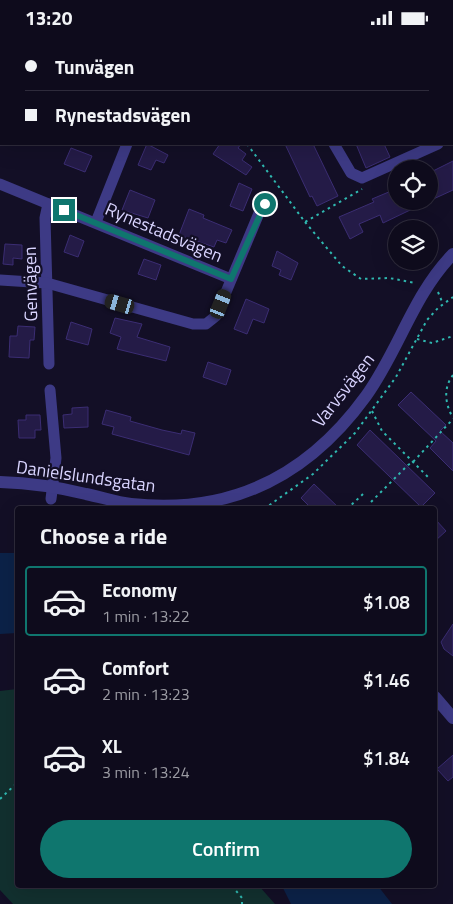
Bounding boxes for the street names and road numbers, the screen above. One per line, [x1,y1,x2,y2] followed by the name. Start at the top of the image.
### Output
[101,195,227,269] street label: Rynestadsvägen
[16,246,44,322] street label: Genvägen
[305,347,381,433] street label: Varvsvägen
[15,453,157,499] street label: Danielslundsgatan

